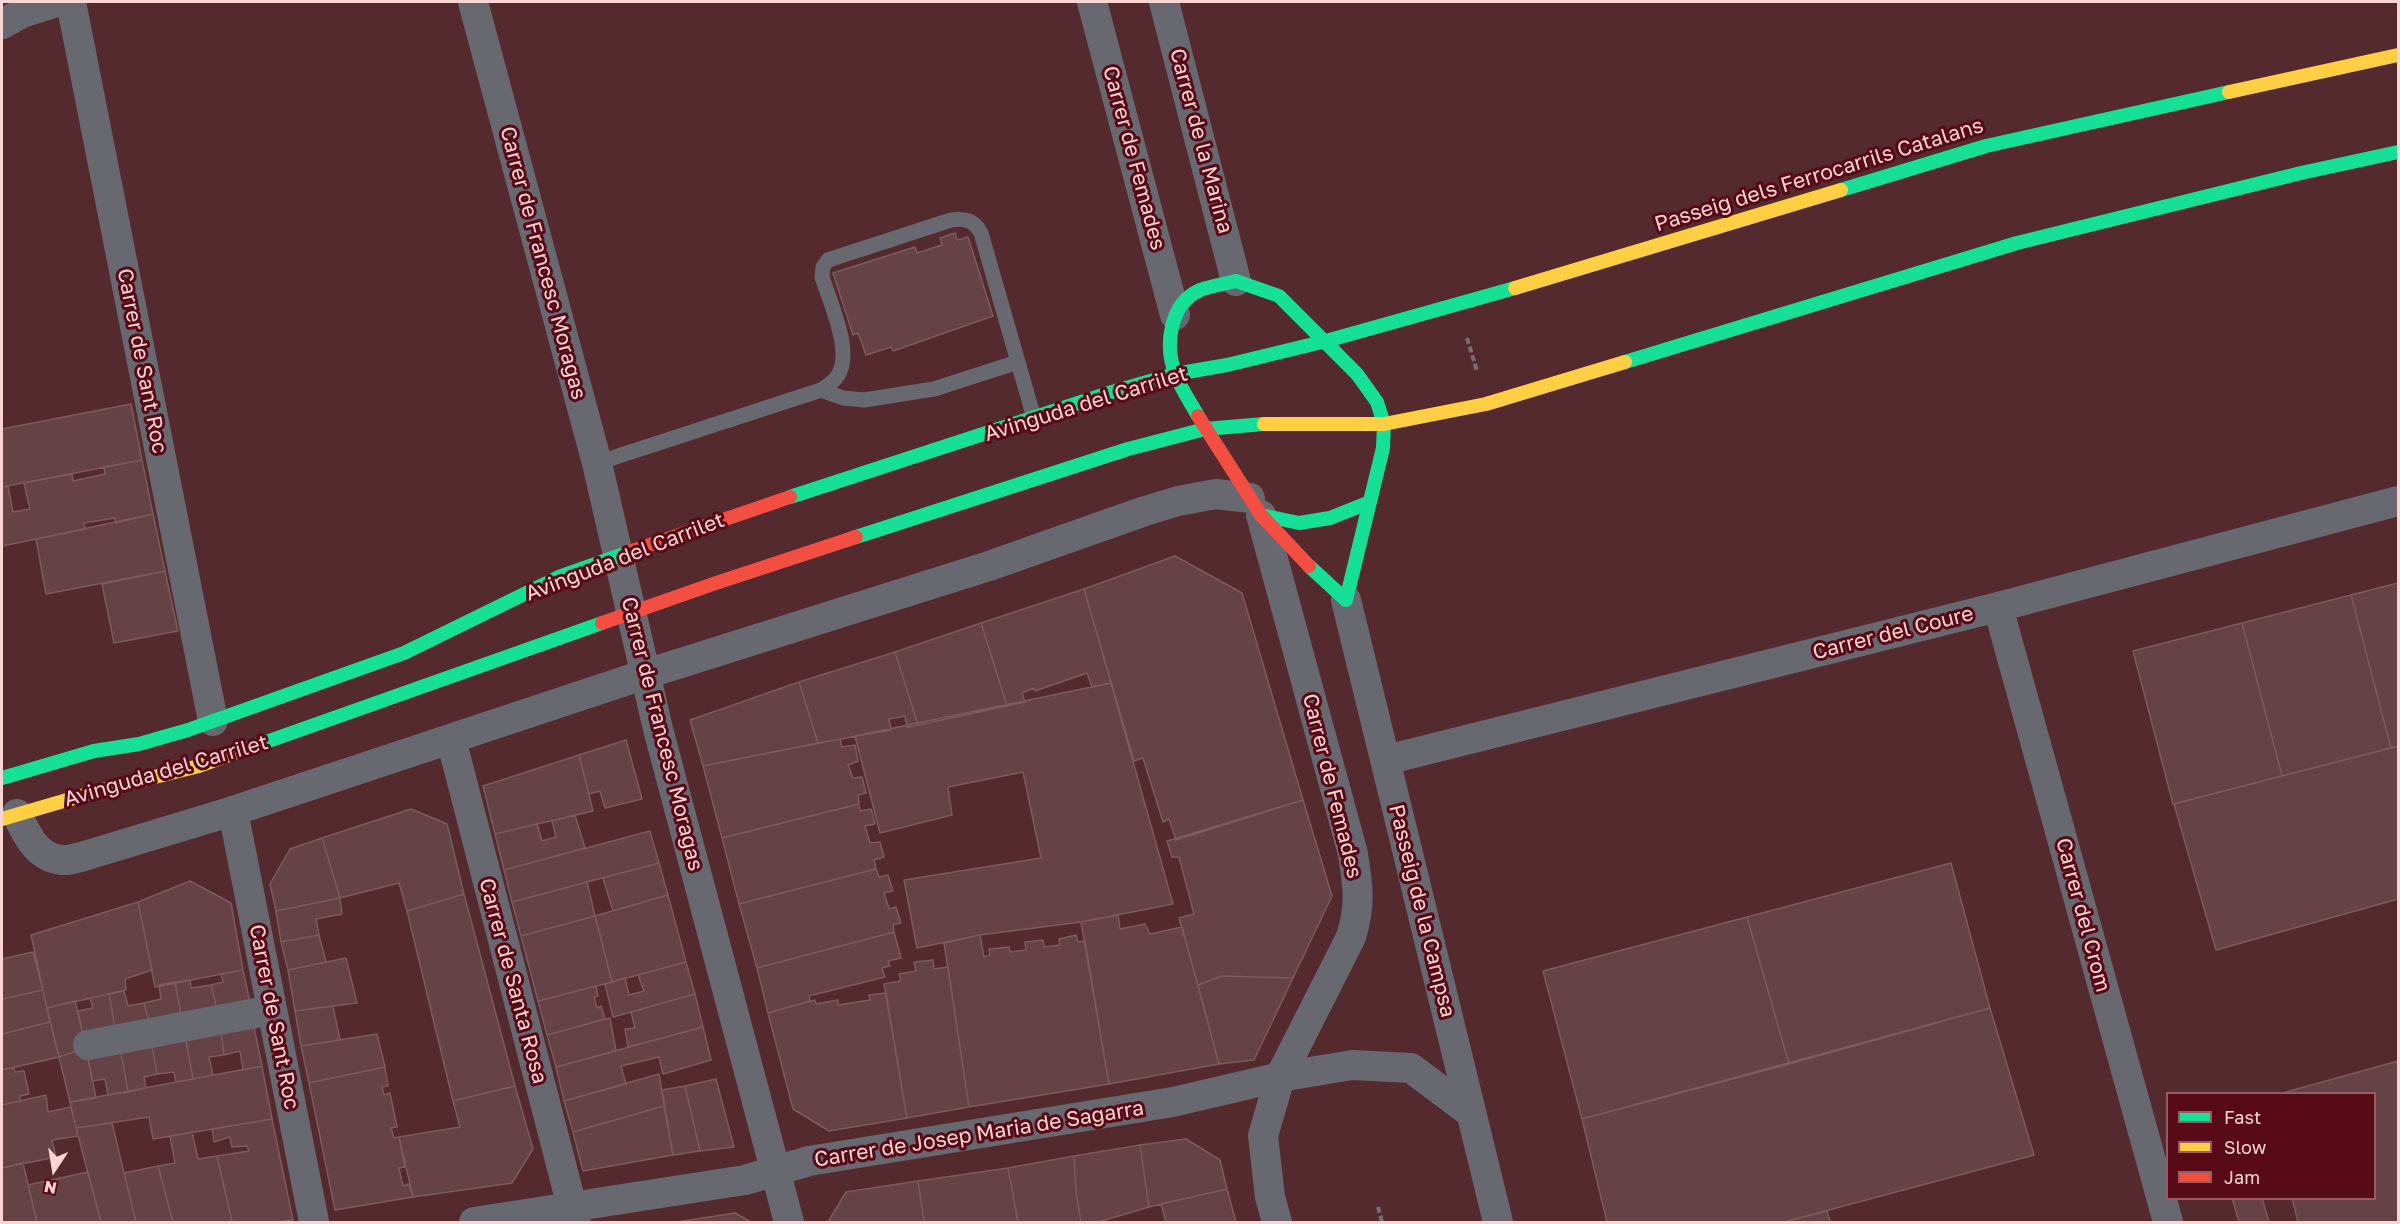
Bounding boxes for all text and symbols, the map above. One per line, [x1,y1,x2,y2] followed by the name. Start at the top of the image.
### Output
[1164,46,1238,236] street label: Carrer de la Marina
[1097,63,1171,253] street label: Carrer de Femades
[1652,113,1986,237] street label: Passeig dels Ferrocarrils Catalans
[494,124,592,402] street label: Carrer de Francesc Moragas
[112,266,172,456] street label: Carrer de Sant Roc
[981,361,1191,447] street label: Avinguda del Carrilet
[522,507,728,607] street label: Avinguda del Carrilet
[616,594,708,874] street label: Carrer de Francesc Moragas
[1810,601,1976,665] street label: Carrer del Coure
[1297,691,1367,881] street label: Carrer de Femades
[61,730,271,812] street label: Avinguda del Carrilet
[1383,802,1461,1020] street label: Passeig de la Campsa
[2050,835,2116,995] street label: Carrer del Crom
[473,876,553,1086] street label: Carrer de Santa Rosa
[244,922,304,1112] street label: Carrer de Sant Roc
[2166,1092,2376,1200] legend
[812,1095,1146,1173] street label: Carrer de Josep Maria de Sagarra
[2224,1106,2261,1128] text: Fast
[2224,1136,2266,1158] text: Slow
[24,1140,84,1200] north arrow
[2224,1166,2260,1188] text: Jam
[42,1177,58,1199] text: N

